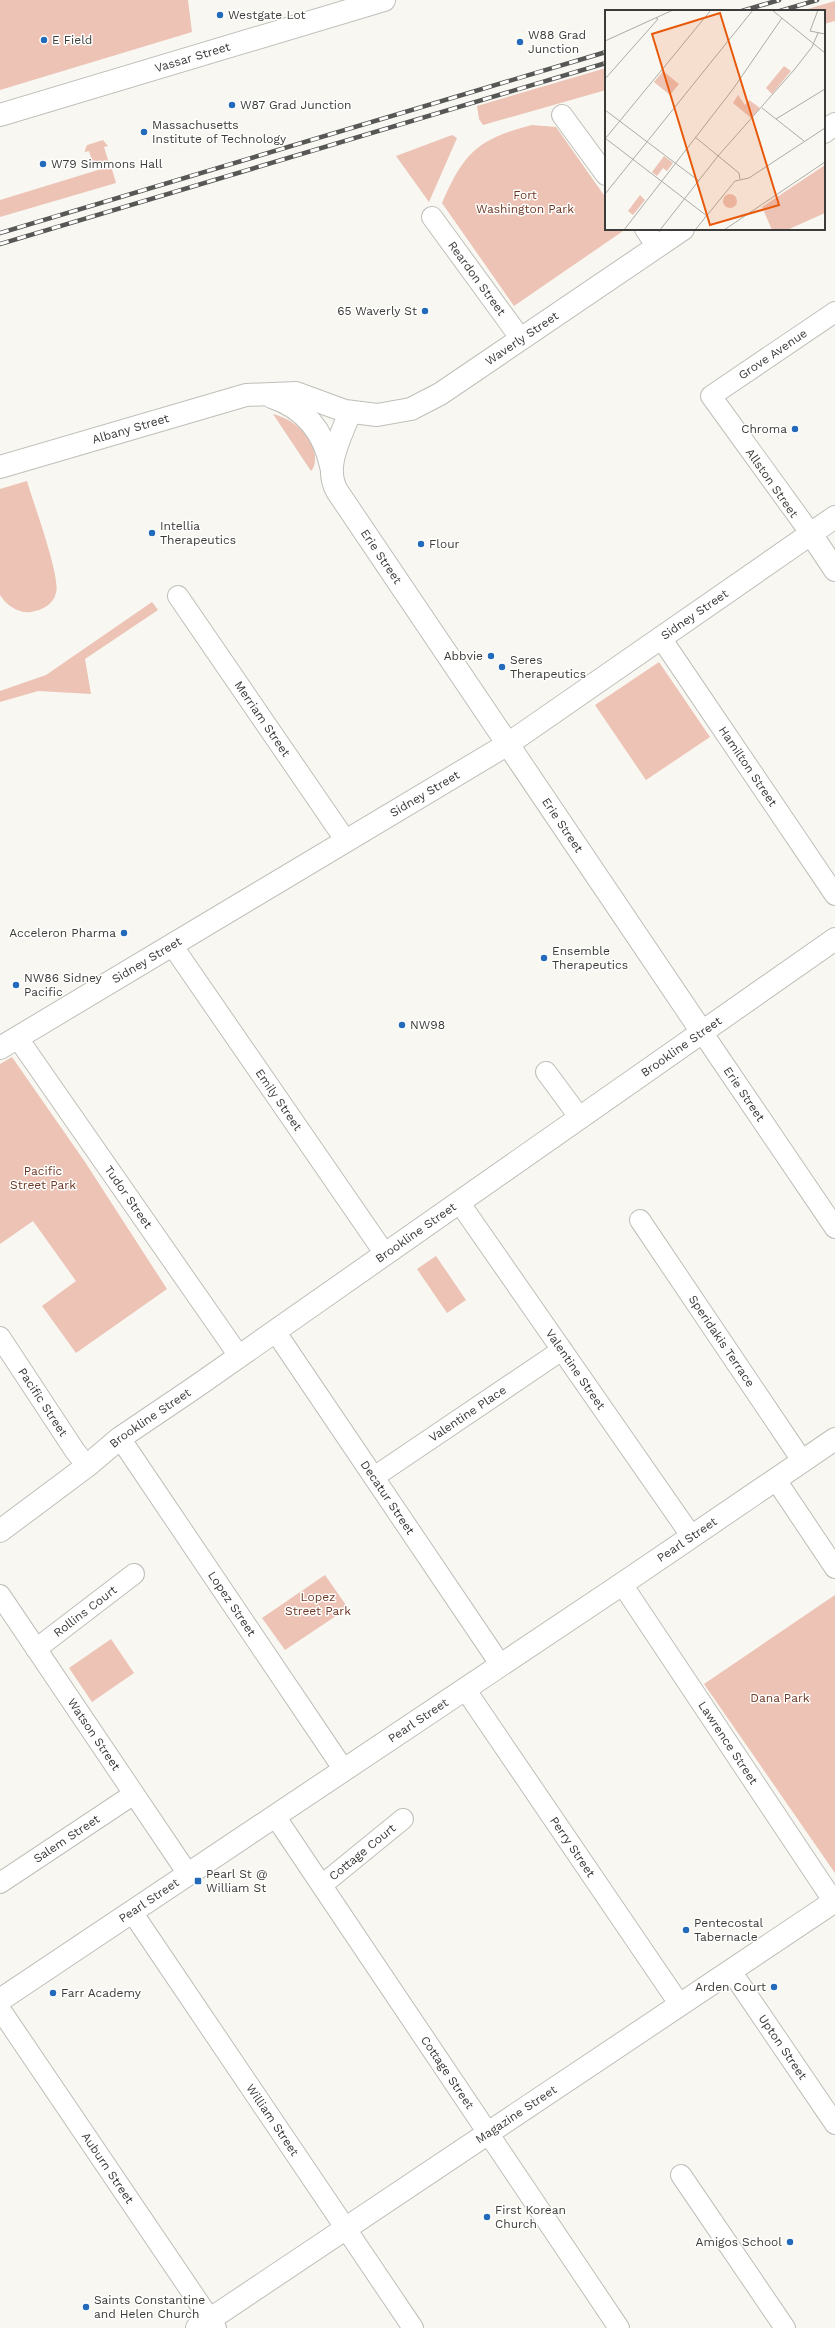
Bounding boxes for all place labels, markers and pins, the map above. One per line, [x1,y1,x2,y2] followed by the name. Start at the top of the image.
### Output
[228,8,306,22] place label: Westgate Lot
[215,10,225,20] marker: Westgate Lot
[528,28,586,56] place label: W88 Grad Junction
[52,33,92,47] place label: E Field
[39,35,49,45] marker: E Field
[515,37,525,47] marker: W88 Grad Junction
[240,98,352,112] place label: W87 Grad Junction
[227,100,237,110] marker: W87 Grad Junction
[152,118,287,146] place label: Massachusetts Institute of Technology
[139,127,149,137] marker: Massachusetts Institute of Technology
[51,157,163,171] place label: W79 Simmons Hall
[38,159,48,169] marker: W79 Simmons Hall
[337,304,417,318] place label: 65 Waverly St
[420,306,430,316] marker: 65 Waverly St
[741,422,787,436] place label: Chroma
[790,424,800,434] marker: Chroma
[160,519,236,547] place label: Intellia Therapeutics
[147,528,157,538] marker: Intellia Therapeutics
[429,537,460,551] place label: Flour
[416,539,426,549] marker: Flour
[444,649,483,663] place label: Abbvie
[486,651,496,661] marker: Abbvie
[510,653,586,681] place label: Seres Therapeutics
[497,662,507,672] marker: Seres Therapeutics
[9,926,116,940] place label: Acceleron Pharma
[119,928,129,938] marker: Acceleron Pharma
[552,944,628,972] place label: Ensemble Therapeutics
[539,953,549,963] marker: Ensemble Therapeutics
[24,971,103,999] place label: NW86 Sidney Pacific
[11,980,21,990] marker: NW86 Sidney Pacific
[410,1018,445,1032] place label: NW98
[397,1020,407,1030] marker: NW98
[206,1867,267,1895] place label: Pearl St @ William St
[193,1876,203,1886] marker: Pearl St @ William St
[694,1916,763,1944] place label: Pentecostal Tabernacle
[681,1925,691,1935] marker: Pentecostal Tabernacle
[695,1980,766,1994] place label: Arden Court
[769,1982,779,1992] marker: Arden Court
[61,1986,142,2000] place label: Farr Academy
[48,1988,58,1998] marker: Farr Academy
[495,2203,566,2231] place label: First Korean Church
[482,2212,492,2222] marker: First Korean Church
[696,2235,782,2249] place label: Amigos School
[785,2237,795,2247] marker: Amigos School
[94,2293,205,2321] place label: Saints Constantine and Helen Church
[81,2302,91,2312] marker: Saints Constantine and Helen Church

